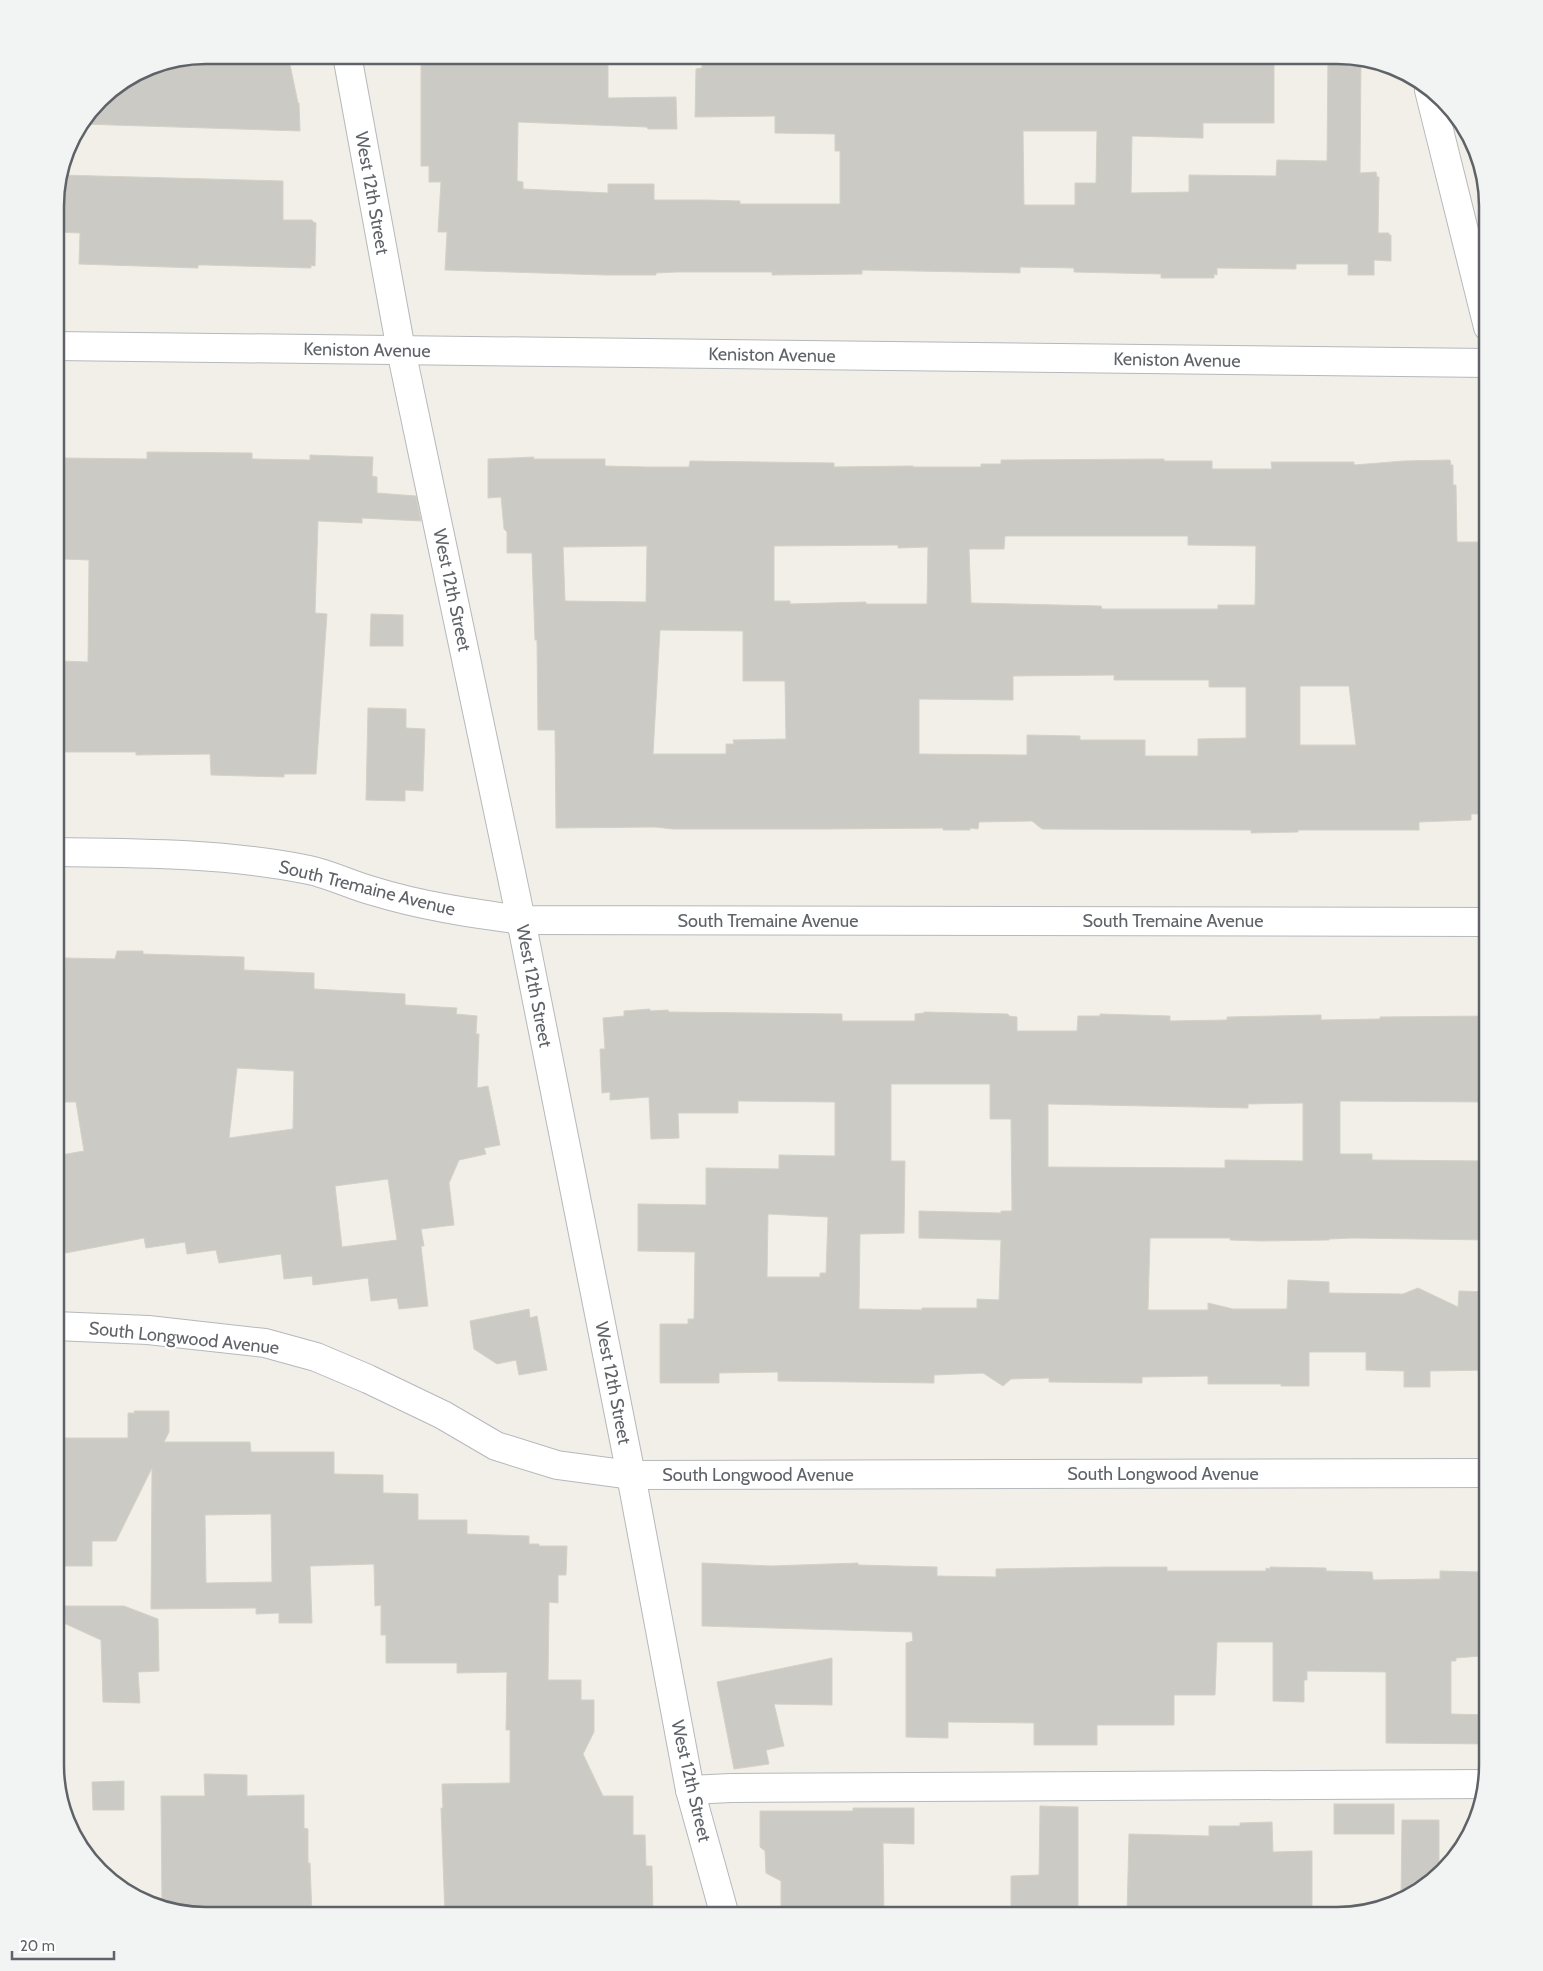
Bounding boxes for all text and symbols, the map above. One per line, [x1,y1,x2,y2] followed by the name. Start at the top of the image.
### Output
[350,130,394,256] street label: West 12th Street
[303,338,431,362] street label: Keniston Avenue
[708,343,836,367] street label: Keniston Avenue
[1113,348,1241,372] street label: Keniston Avenue
[428,527,476,653] street label: West 12th Street
[277,855,457,921] street label: South Tremaine Avenue
[677,910,859,932] street label: South Tremaine Avenue
[1082,910,1264,932] street label: South Tremaine Avenue
[511,923,557,1049] street label: West 12th Street
[88,1317,280,1359] street label: South Longwood Avenue
[590,1320,636,1446] street label: West 12th Street
[1067,1463,1259,1485] street label: South Longwood Avenue
[662,1464,854,1486] street label: South Longwood Avenue
[666,1718,716,1844] street label: West 12th Street
[12,1928,115,1960] scale bar
[20,1937,55,1955] text: 20 m

